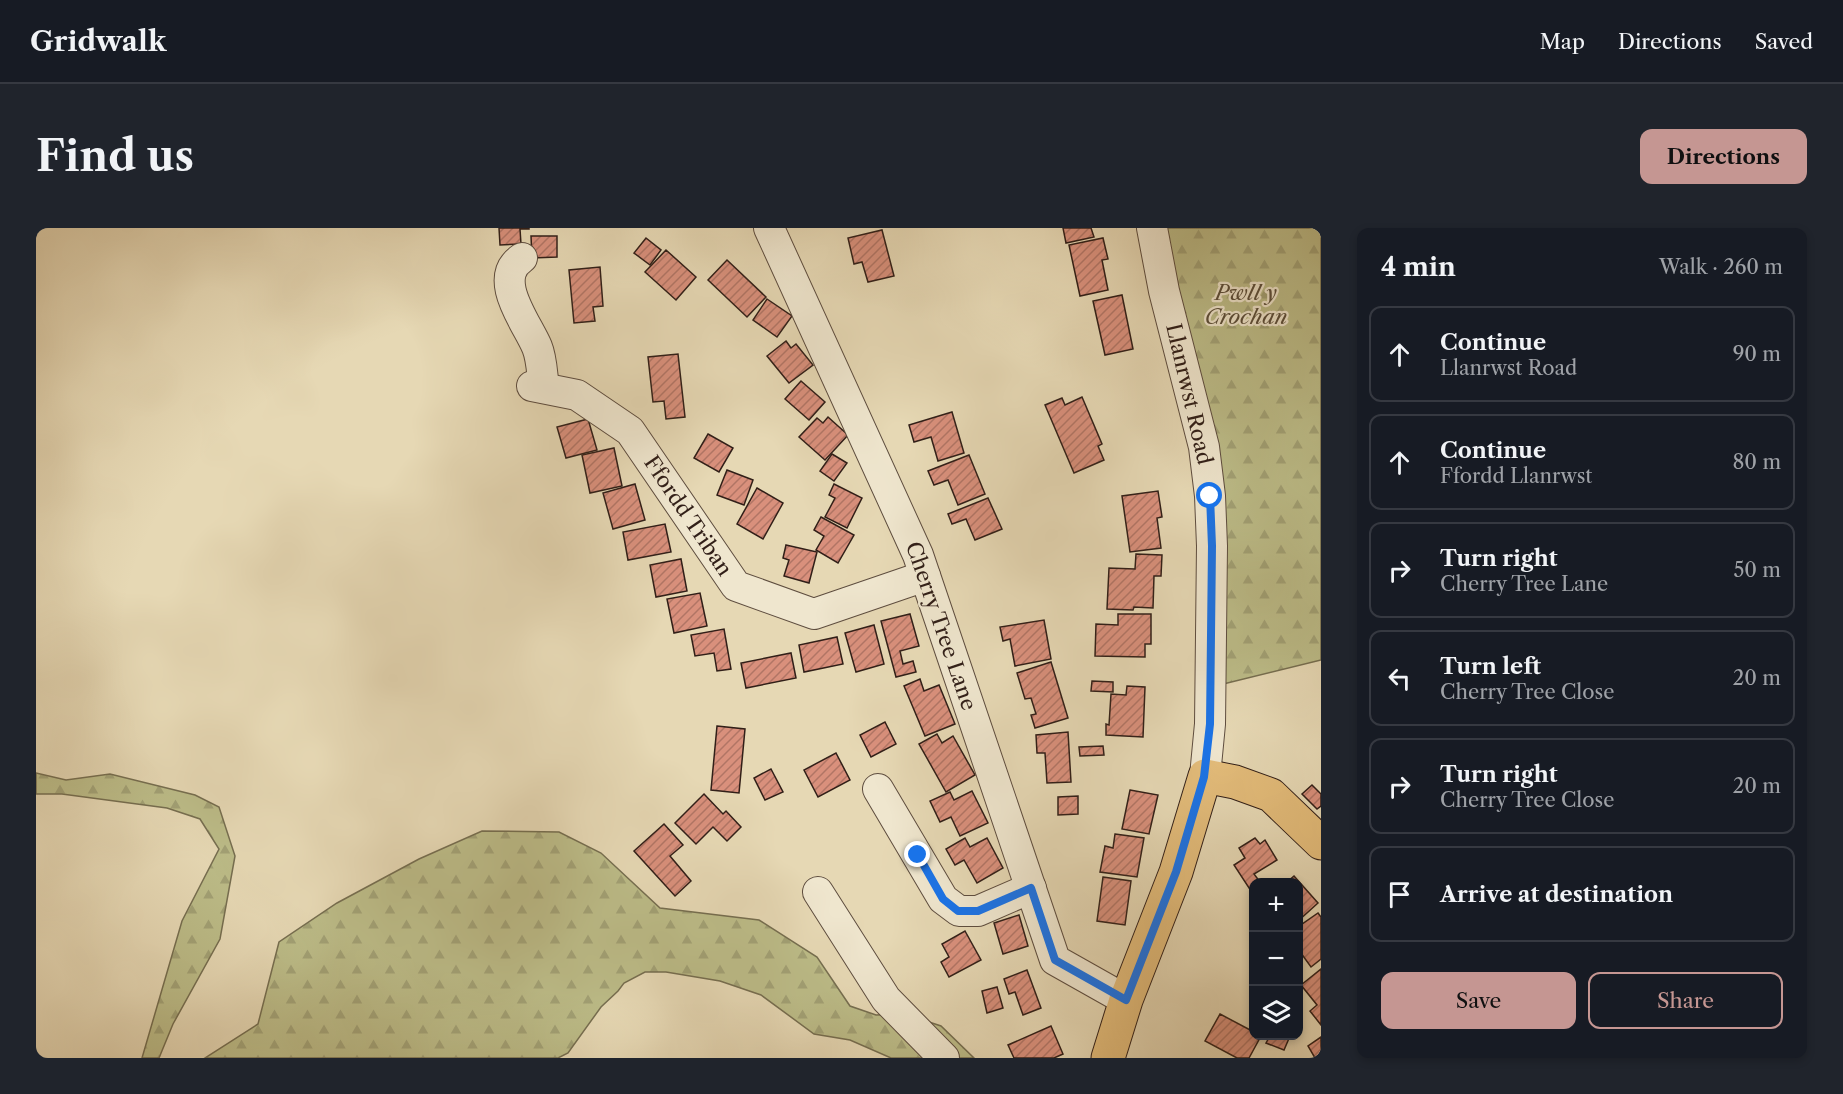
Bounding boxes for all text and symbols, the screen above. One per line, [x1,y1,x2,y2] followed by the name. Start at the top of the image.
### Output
[30,24,166,58] text: Gridwalk
[1540,29,1585,54] text: Map
[1618,29,1722,54] text: Directions
[1755,29,1813,54] text: Saved
[1640,129,1807,184] button: Directions
[36,130,194,182] text: Find us
[1381,251,1456,283] text: 4 min
[1659,255,1783,279] text: Walk · 260 m
[1205,280,1287,329] park label: Pwll y Crochan
[1161,321,1218,467] street label: Llanrwst Road
[1440,329,1546,356] text: Continue
[1383,338,1416,371] icon: ahead
[1733,342,1781,366] text: 90 m
[1440,356,1577,380] text: Llanrwst Road
[1440,437,1546,464] text: Continue
[1383,446,1416,479] icon: ahead
[1733,450,1781,474] text: 80 m
[639,451,738,581] street label: Ffordd Triban
[1440,464,1592,488] text: Ffordd Llanrwst
[1196,482,1222,508] route start
[901,538,982,713] street label: Cherry Tree Lane
[1440,545,1558,572] text: Turn right
[1383,554,1416,587] icon: right
[1734,558,1781,582] text: 50 m
[1440,572,1608,596] text: Cherry Tree Lane
[1440,653,1541,680] text: Turn left
[1383,662,1416,695] icon: left
[1733,666,1781,690] text: 20 m
[1440,680,1614,704] text: Cherry Tree Close
[1440,761,1558,788] text: Turn right
[1383,770,1416,803] icon: right
[1733,774,1781,798] text: 20 m
[1440,788,1614,812] text: Cherry Tree Close
[904,841,930,867] route end
[1249,878,1303,1040] map controls
[1249,878,1303,932] button: +
[1383,878,1416,911] icon: arrive
[1440,881,1673,908] text: Arrive at destination
[1249,932,1303,986] button: −
[1381,972,1576,1029] button: Save
[1588,972,1783,1029] button: Share
[1249,986,1303,1040] button: layers

